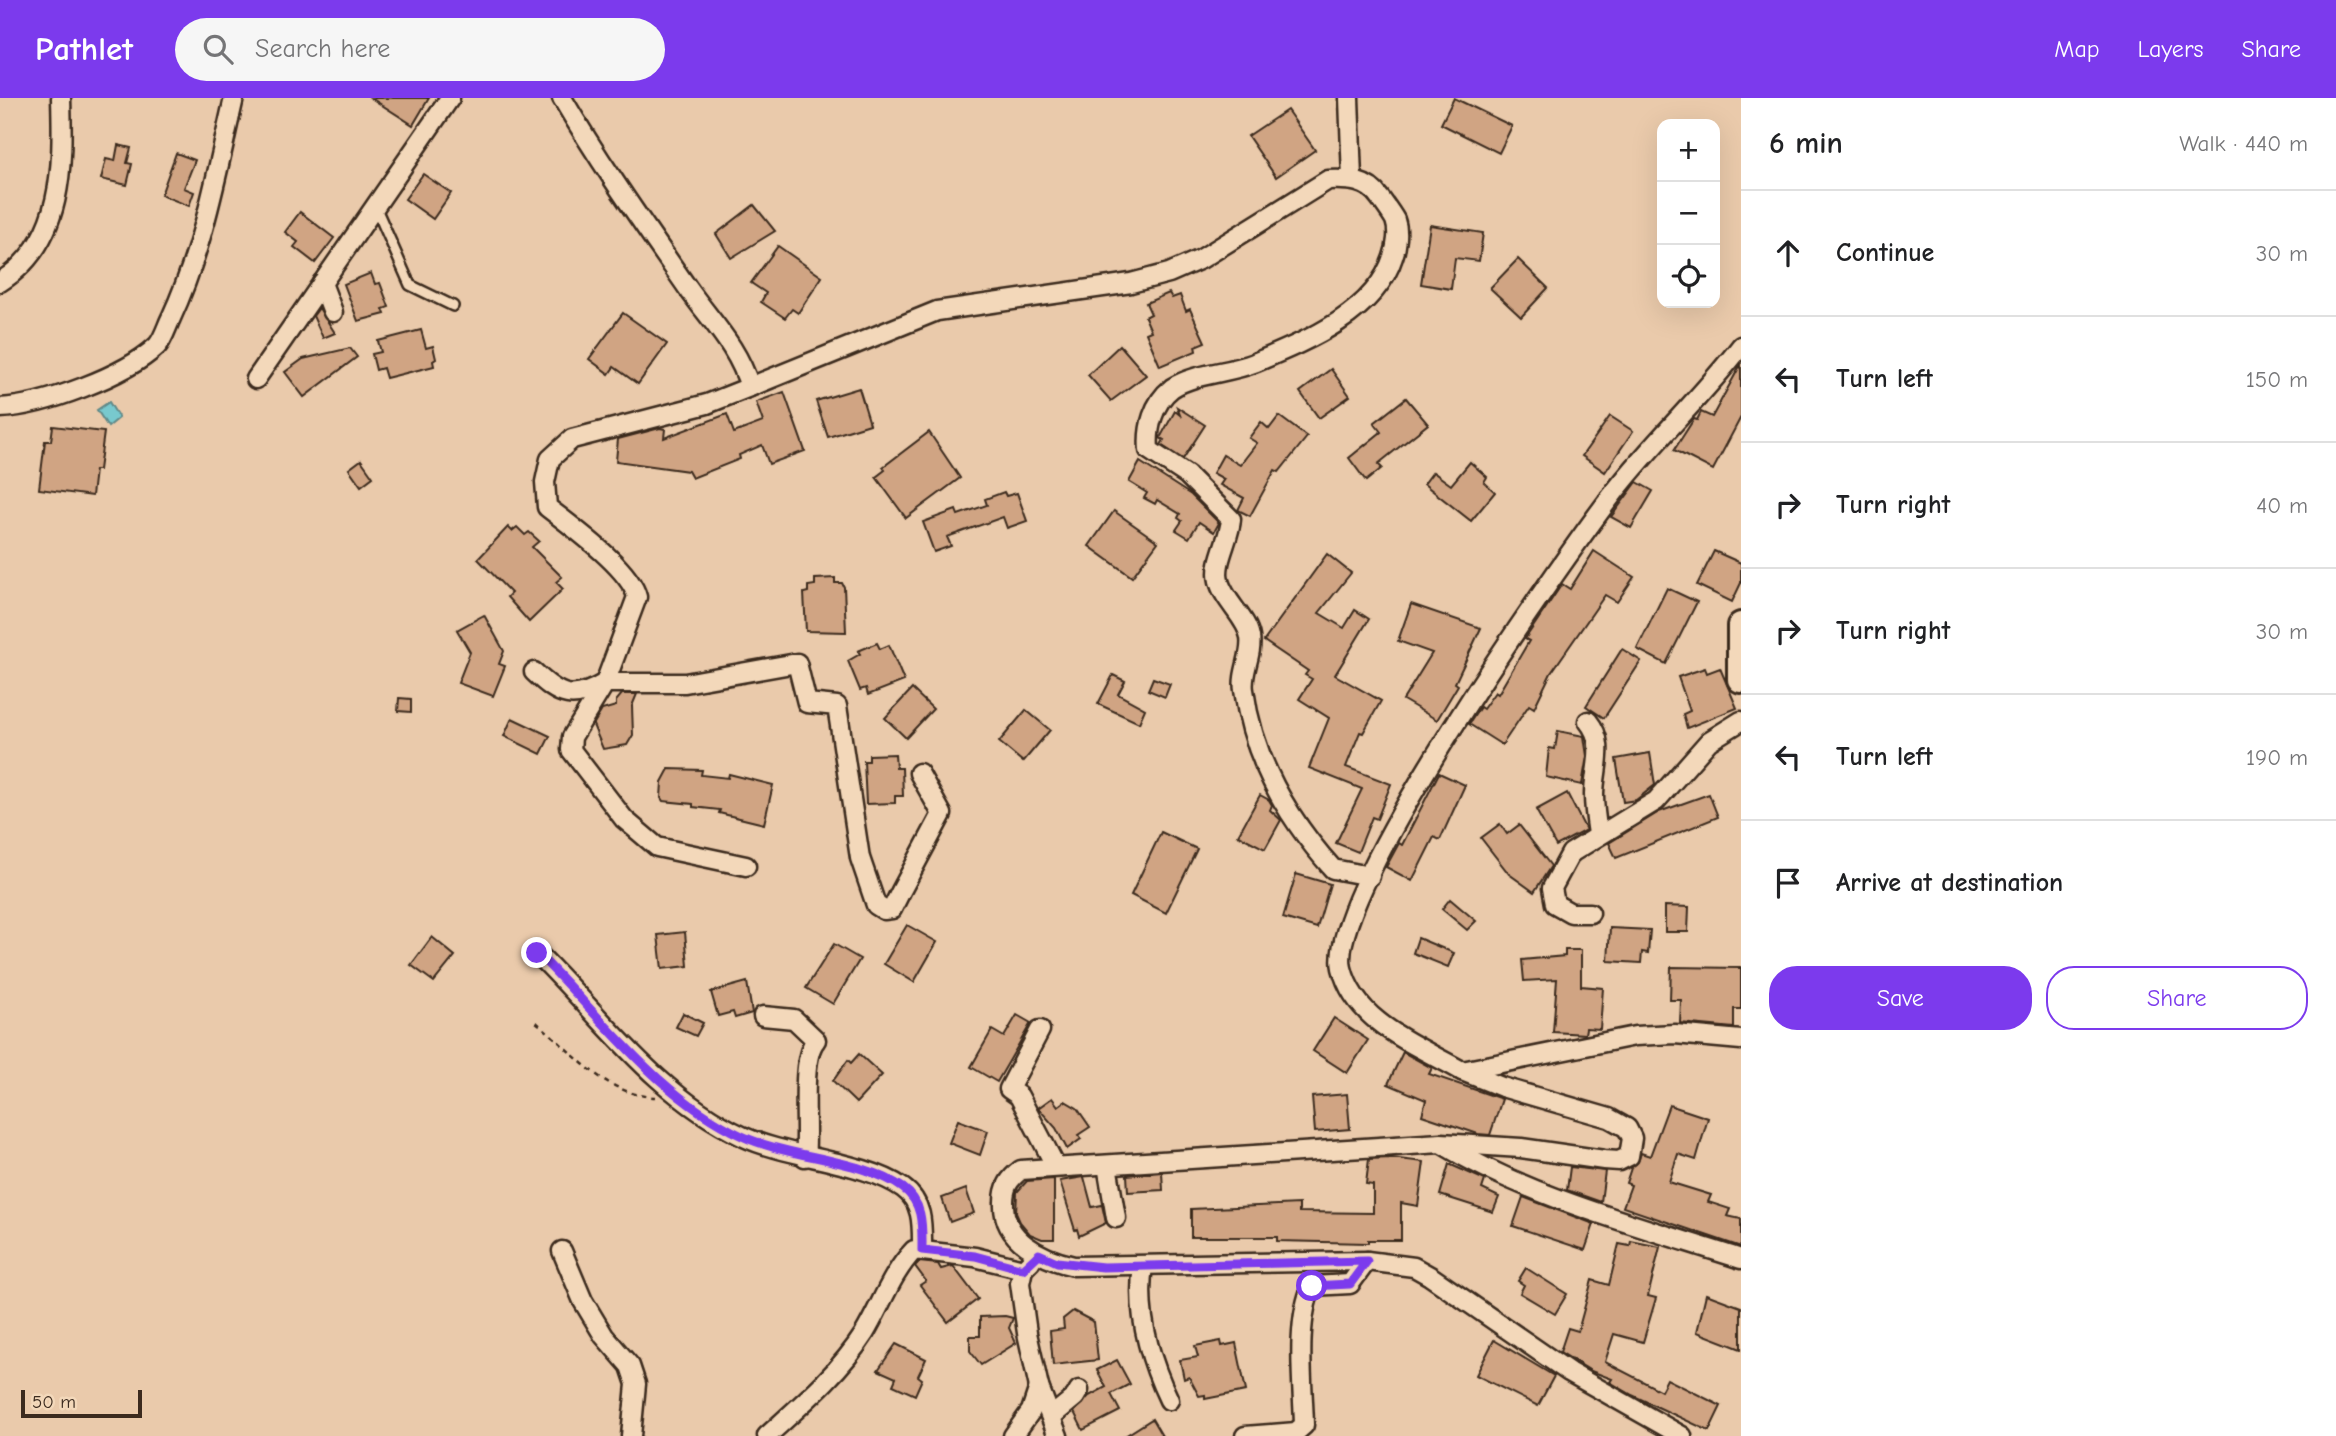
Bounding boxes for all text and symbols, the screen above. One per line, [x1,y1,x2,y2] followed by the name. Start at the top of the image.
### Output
[175,18,665,81] search box
[35,30,133,68] text: Pathlet
[199,30,237,68] icon: search
[255,34,390,64] text: Search here
[2054,35,2100,63] text: Map
[2138,35,2203,63] text: Layers
[2241,35,2301,63] text: Share
[1657,119,1720,308] map controls
[1657,119,1720,182] button: +
[1769,126,1843,161] text: 6 min
[2179,130,2308,157] text: Walk · 440 m
[1657,182,1720,245] button: −
[1769,234,1807,272] icon: ahead
[1836,238,1934,268] text: Continue
[2256,240,2308,267] text: 30 m
[1657,245,1720,308] button: locate
[1769,360,1807,398] icon: left
[1836,364,1933,394] text: Turn left
[2246,366,2308,393] text: 150 m
[1769,486,1807,524] icon: right
[1836,490,1950,520] text: Turn right
[2256,492,2308,519] text: 40 m
[1769,612,1807,650] icon: right
[1836,616,1950,646] text: Turn right
[2256,618,2308,645] text: 30 m
[1769,738,1807,776] icon: left
[1836,742,1933,772] text: Turn left
[2246,744,2308,771] text: 190 m
[1769,864,1807,902] icon: arrive
[1836,868,2063,898] text: Arrive at destination
[521,937,552,968] route end
[1769,966,2032,1030] button: Save
[2046,966,2308,1030] button: Share
[1296,1270,1327,1301] route start
[21,1387,142,1419] scale bar
[32,1391,76,1413] text: 50 m

